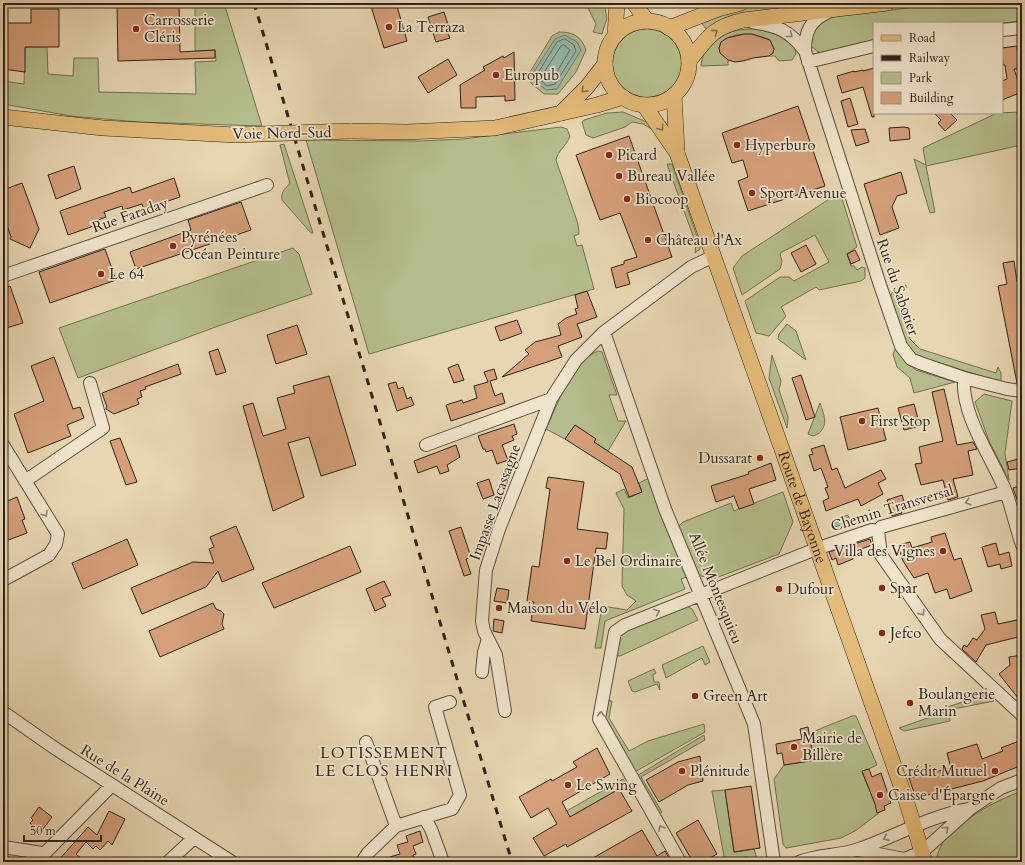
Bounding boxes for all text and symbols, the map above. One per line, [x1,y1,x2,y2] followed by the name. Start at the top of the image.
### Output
[144,10,215,47] place label: Carrosserie Cléris
[397,17,466,37] place label: La Terraza
[384,22,394,32] marker: La Terraza
[873,22,1003,114] legend
[131,24,141,34] marker: Carrosserie Cléris
[710,30,717,37] one-way arrow
[909,30,936,46] text: Road
[786,31,793,38] one-way arrow
[909,50,951,66] text: Railway
[504,65,559,85] place label: Europub
[491,70,501,80] marker: Europub
[909,70,933,86] text: Park
[581,85,589,93] one-way arrow
[909,90,954,106] text: Building
[232,122,332,144] street label: Voie Nord-Sud
[656,124,663,131] one-way arrow
[745,135,816,155] place label: Hyperburo
[732,140,742,150] marker: Hyperburo
[617,145,657,165] place label: Picard
[604,150,614,160] marker: Picard
[627,166,715,186] place label: Bureau Vallée
[614,171,624,181] marker: Bureau Vallée
[760,183,847,203] place label: Sport Avenue
[747,188,757,198] marker: Sport Avenue
[635,189,689,209] place label: Biocoop
[89,193,171,237] street label: Rue Faraday
[622,194,632,204] marker: Biocoop
[181,227,281,264] place label: Pyrénées Océan Peinture
[656,230,743,250] place label: Château d'Ax
[643,235,653,245] marker: Château d'Ax
[872,236,924,339] street label: Rue du Sabotier
[168,241,178,251] marker: Pyrénées Océan Peinture
[109,264,145,284] place label: Le 64
[96,269,106,279] marker: Le 64
[870,411,930,431] place label: First Stop
[857,416,867,426] marker: First Stop
[465,441,525,563] street label: Impasse Lacassagne
[698,448,752,468] place label: Dussarat
[773,448,832,566] street label: Route de Bayonne
[755,453,765,463] marker: Dussarat
[828,480,956,536] street label: Chemin Transversal
[965,497,972,506] one-way arrow
[40,510,48,517] one-way arrow
[684,529,748,647] street label: Allée Montesquieu
[834,541,935,561] place label: Villa des Vignes
[938,546,948,556] marker: Villa des Vignes
[575,551,682,571] place label: Le Bel Ordinaire
[562,556,572,566] marker: Le Bel Ordinaire
[890,578,918,598] place label: Spar
[787,579,834,599] place label: Dufour
[877,583,887,593] marker: Spar
[774,584,784,594] marker: Dufour
[507,598,608,618] place label: Maison du Vélo
[494,603,504,613] marker: Maison du Vélo
[917,608,924,615] one-way arrow
[653,609,660,617] one-way arrow
[888,623,921,643] place label: Jefco
[877,628,887,638] marker: Jefco
[918,684,995,721] place label: Boulangerie Marin
[703,686,768,706] place label: Green Art
[690,691,700,701] marker: Green Art
[905,698,915,708] marker: Boulangerie Marin
[597,711,605,717] one-way arrow
[802,728,862,765] place label: Mairie de Billère
[77,740,173,810] street label: Rue de la Plaine
[315,742,453,782] district label: LOTISSEMENT LE CLOS HENRI
[789,742,799,752] marker: Mairie de Billère
[690,761,750,781] place label: Plénitude
[896,761,987,781] place label: Crédit Mutuel
[677,766,687,776] marker: Plénitude
[990,766,1000,776] marker: Crédit Mutuel
[576,775,637,795] place label: Le Swing
[563,780,573,790] marker: Le Swing
[888,785,996,805] place label: Caisse d'Épargne
[875,790,885,800] marker: Caisse d'Épargne
[24,817,101,843] scale bar
[30,823,57,839] text: 50 m
[658,825,665,832] one-way arrow
[941,827,949,834] one-way arrow
[883,833,890,841] one-way arrow

